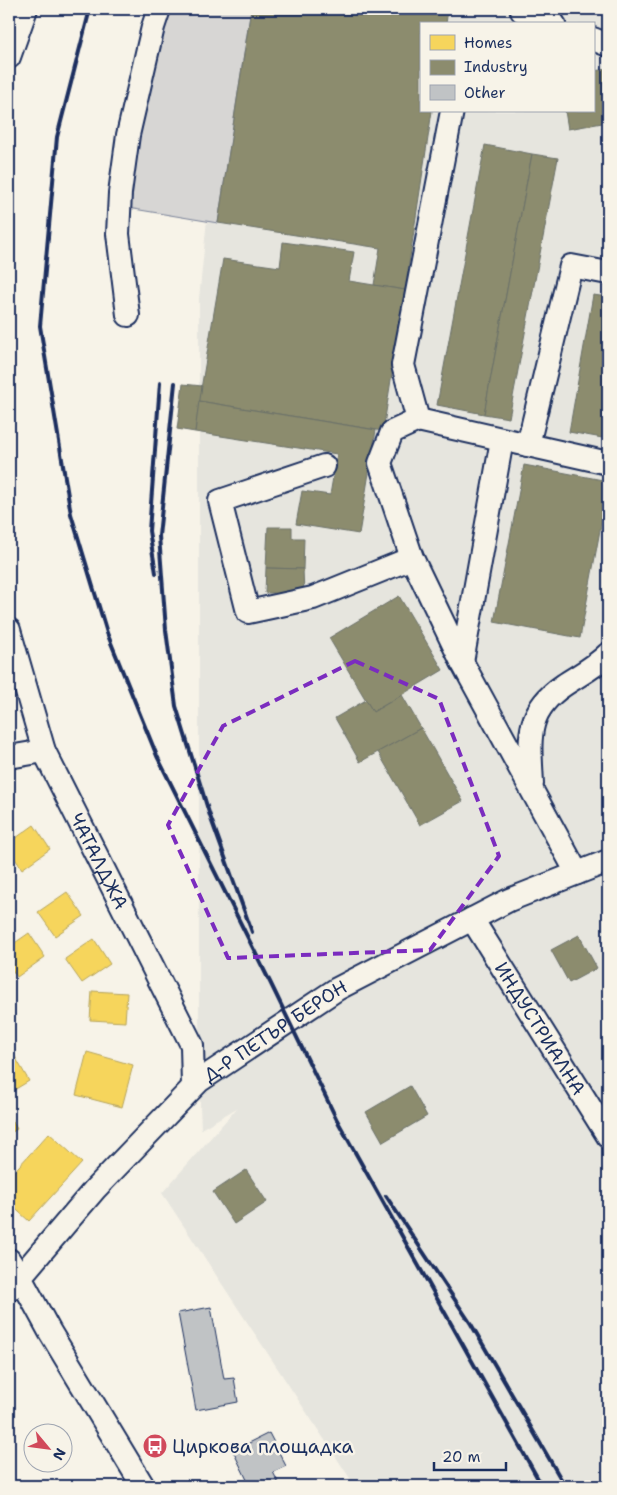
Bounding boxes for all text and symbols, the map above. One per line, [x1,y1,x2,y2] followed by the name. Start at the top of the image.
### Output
[420,22,594,112] legend
[464,33,512,53] text: Homes
[464,57,528,77] text: Industry
[464,83,506,103] text: Other
[64,809,134,914] street label: ЧАТАЛДЖА
[489,957,591,1100] street label: ИНДУСТРИАЛНА
[198,974,351,1088] street label: Д-Р ПЕТЪР БЕРОН
[22,1422,72,1472] north arrow
[142,1433,168,1459] bus stop icon: Циркова площадка
[172,1434,354,1459] place label: Циркова площадка
[434,1440,507,1472] scale bar
[49,1445,70,1464] text: N
[442,1447,481,1467] text: 20 m

